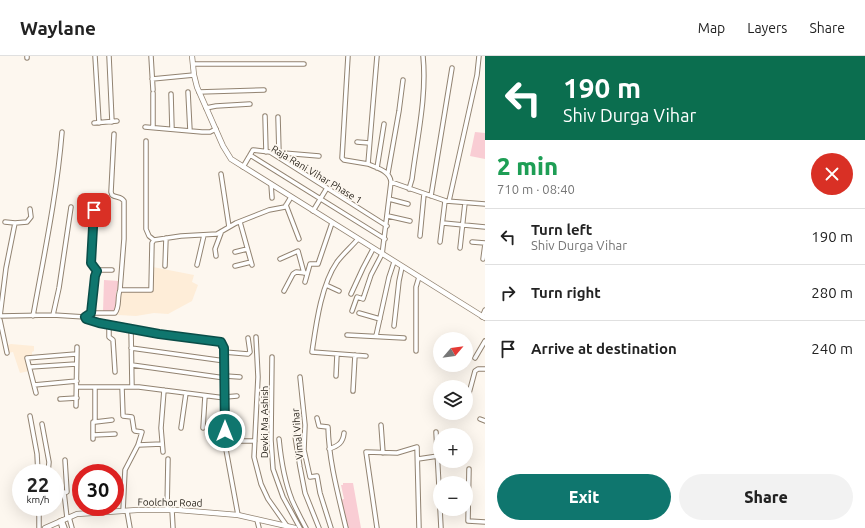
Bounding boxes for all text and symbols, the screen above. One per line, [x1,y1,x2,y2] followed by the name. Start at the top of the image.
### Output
[20,17,96,39] text: Waylane
[698,20,725,36] text: Map
[747,20,787,36] text: Layers
[809,20,845,36] text: Share
[497,72,549,124] icon: left
[563,72,641,103] text: 190 m
[563,105,696,125] text: Shiv Durga Vihar
[269,143,364,206] street label: Raja Rani Vihar Phase 1
[497,153,558,180] text: 2 min
[811,153,853,195] button: close
[497,182,575,196] text: 710 m · 08:40
[77,193,111,227] pin
[83,199,105,221] icon: arrive
[531,221,592,238] text: Turn left
[497,226,519,248] icon: left
[811,228,853,245] text: 190 m
[531,238,627,252] text: Shiv Durga Vihar
[497,282,519,304] icon: right
[531,284,601,301] text: Turn right
[811,284,853,301] text: 280 m
[433,332,473,372] north arrow
[433,332,473,516] map controls
[497,338,519,360] icon: arrive
[531,340,677,357] text: Arrive at destination
[811,340,853,357] text: 240 m
[433,380,473,420] button: layers
[259,386,270,458] street label: Devki Ma Ashish
[290,408,305,460] street label: Vimal Vihar
[204,410,246,452] position arrow
[433,428,473,468] button: +
[72,464,124,516] speed limit sign: 30
[27,473,49,496] text: 22
[497,474,671,520] button: Exit
[679,474,853,520] button: Share
[433,476,473,516] button: −
[26,494,50,505] text: km/h
[137,496,203,509] street label: Foolchor Road

